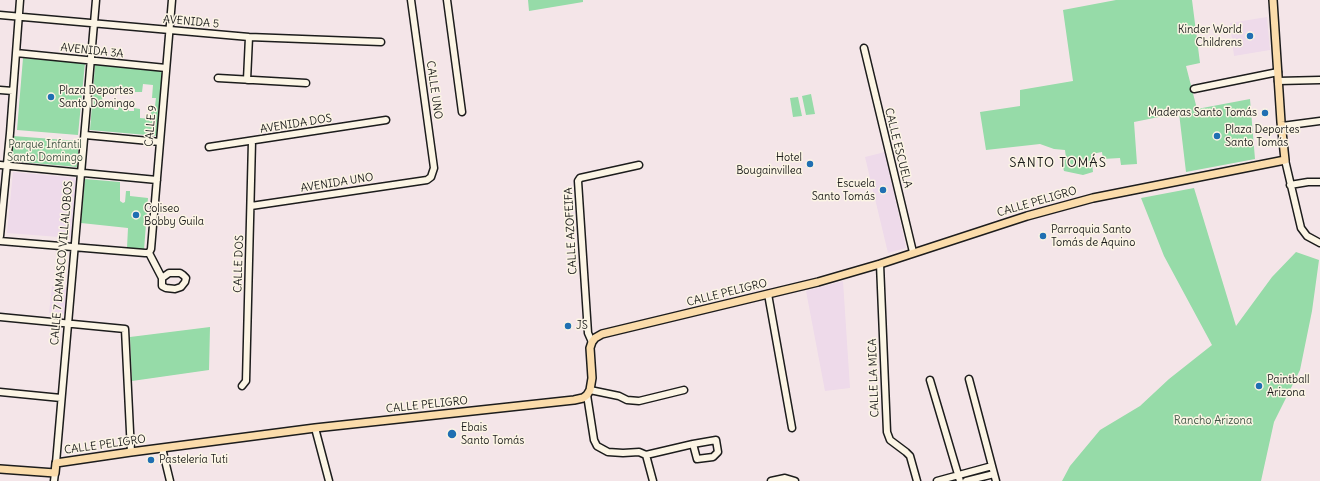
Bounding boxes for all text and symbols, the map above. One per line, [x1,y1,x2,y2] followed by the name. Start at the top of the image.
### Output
[162,13,220,31] street label: AVENIDA 5
[1178,23,1242,49] place label: Kinder World Childrens
[1245,31,1255,41] marker: Kinder World Childrens
[60,41,124,61] street label: AVENIDA 3A
[423,60,445,120] street label: CALLE UNO
[59,84,135,110] place label: Plaza Deportes Santo Domingo
[46,92,56,102] marker: Plaza Deportes Santo Domingo
[143,105,159,147] street label: CALLE 9
[1148,106,1257,120] place label: Maderas Santo Tomás
[882,107,914,189] street label: CALLE ESCUELA
[1260,108,1270,118] marker: Maderas Santo Tomás
[259,112,333,136] street label: AVENIDA DOS
[1225,123,1300,149] place label: Plaza Deportes Santo Tomás
[1212,131,1222,141] marker: Plaza Deportes Santo Tomás
[7,138,83,164] park label: Parque Infantil Santo Domingo
[736,151,802,177] place label: Hotel Bougainvillea
[1009,155,1107,171] district label: SANTO TOMÁS
[805,159,815,169] marker: Hotel Bougainvillea
[300,171,374,195] street label: AVENIDA UNO
[812,177,875,203] place label: Escuela Santo Tomás
[48,180,76,346] street label: CALLE 7 DAMASCO VILLALOBOS
[996,184,1078,220] street label: CALLE PELIGRO
[878,185,888,195] marker: Escuela Santo Tomás
[562,187,580,275] street label: CALLE AZOFEIFA
[144,202,204,228] place label: Coliseo Bobby Guila
[131,210,141,220] marker: Coliseo Bobby Guila
[1051,223,1135,249] place label: Parroquia Santo Tomás de Aquino
[1038,231,1048,241] marker: Parroquia Santo Tomás de Aquino
[231,235,247,293] street label: CALLE DOS
[685,277,769,309] street label: CALLE PELIGRO
[576,319,588,333] place label: JS
[563,321,573,331] marker: JS
[866,338,882,418] street label: CALLE LA MICA
[1267,373,1309,399] place label: Paintball Arizona
[1254,381,1264,391] marker: Paintball Arizona
[385,394,469,416] street label: CALLE PELIGRO
[1174,414,1252,428] park label: Rancho Arizona
[461,421,524,447] place label: Ebais Santo Tomás
[446,428,458,440] marker: Ebais Santo Tomás
[63,433,147,457] street label: CALLE PELIGRO
[159,453,228,467] place label: Pastelería Tuti
[146,455,156,465] marker: Pastelería Tuti

